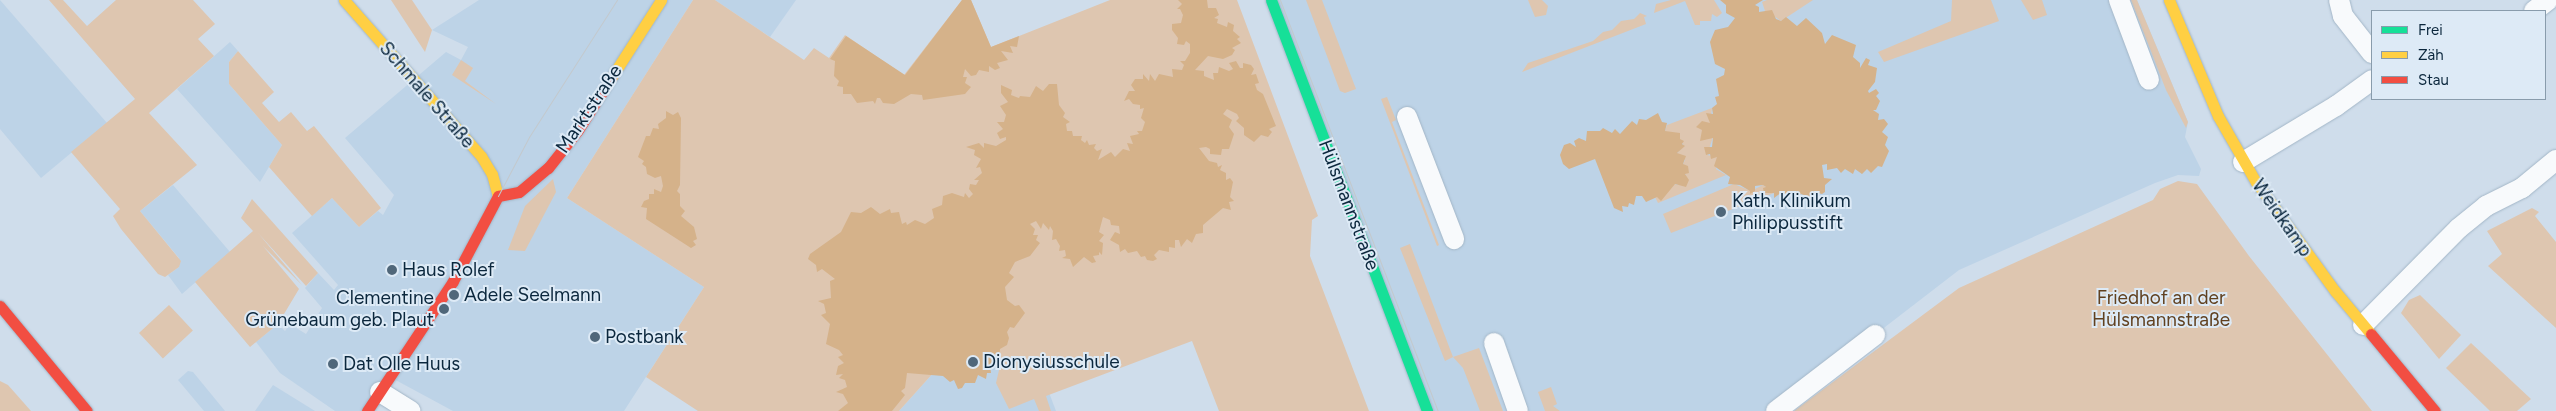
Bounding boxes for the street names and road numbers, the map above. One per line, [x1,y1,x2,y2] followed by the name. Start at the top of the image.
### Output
[375,37,479,153] street label: Schmale Straße
[551,60,627,158] street label: Marktstraße
[1314,136,1384,274] street label: Hülsmannstraße
[2247,175,2317,261] street label: Weidkamp

